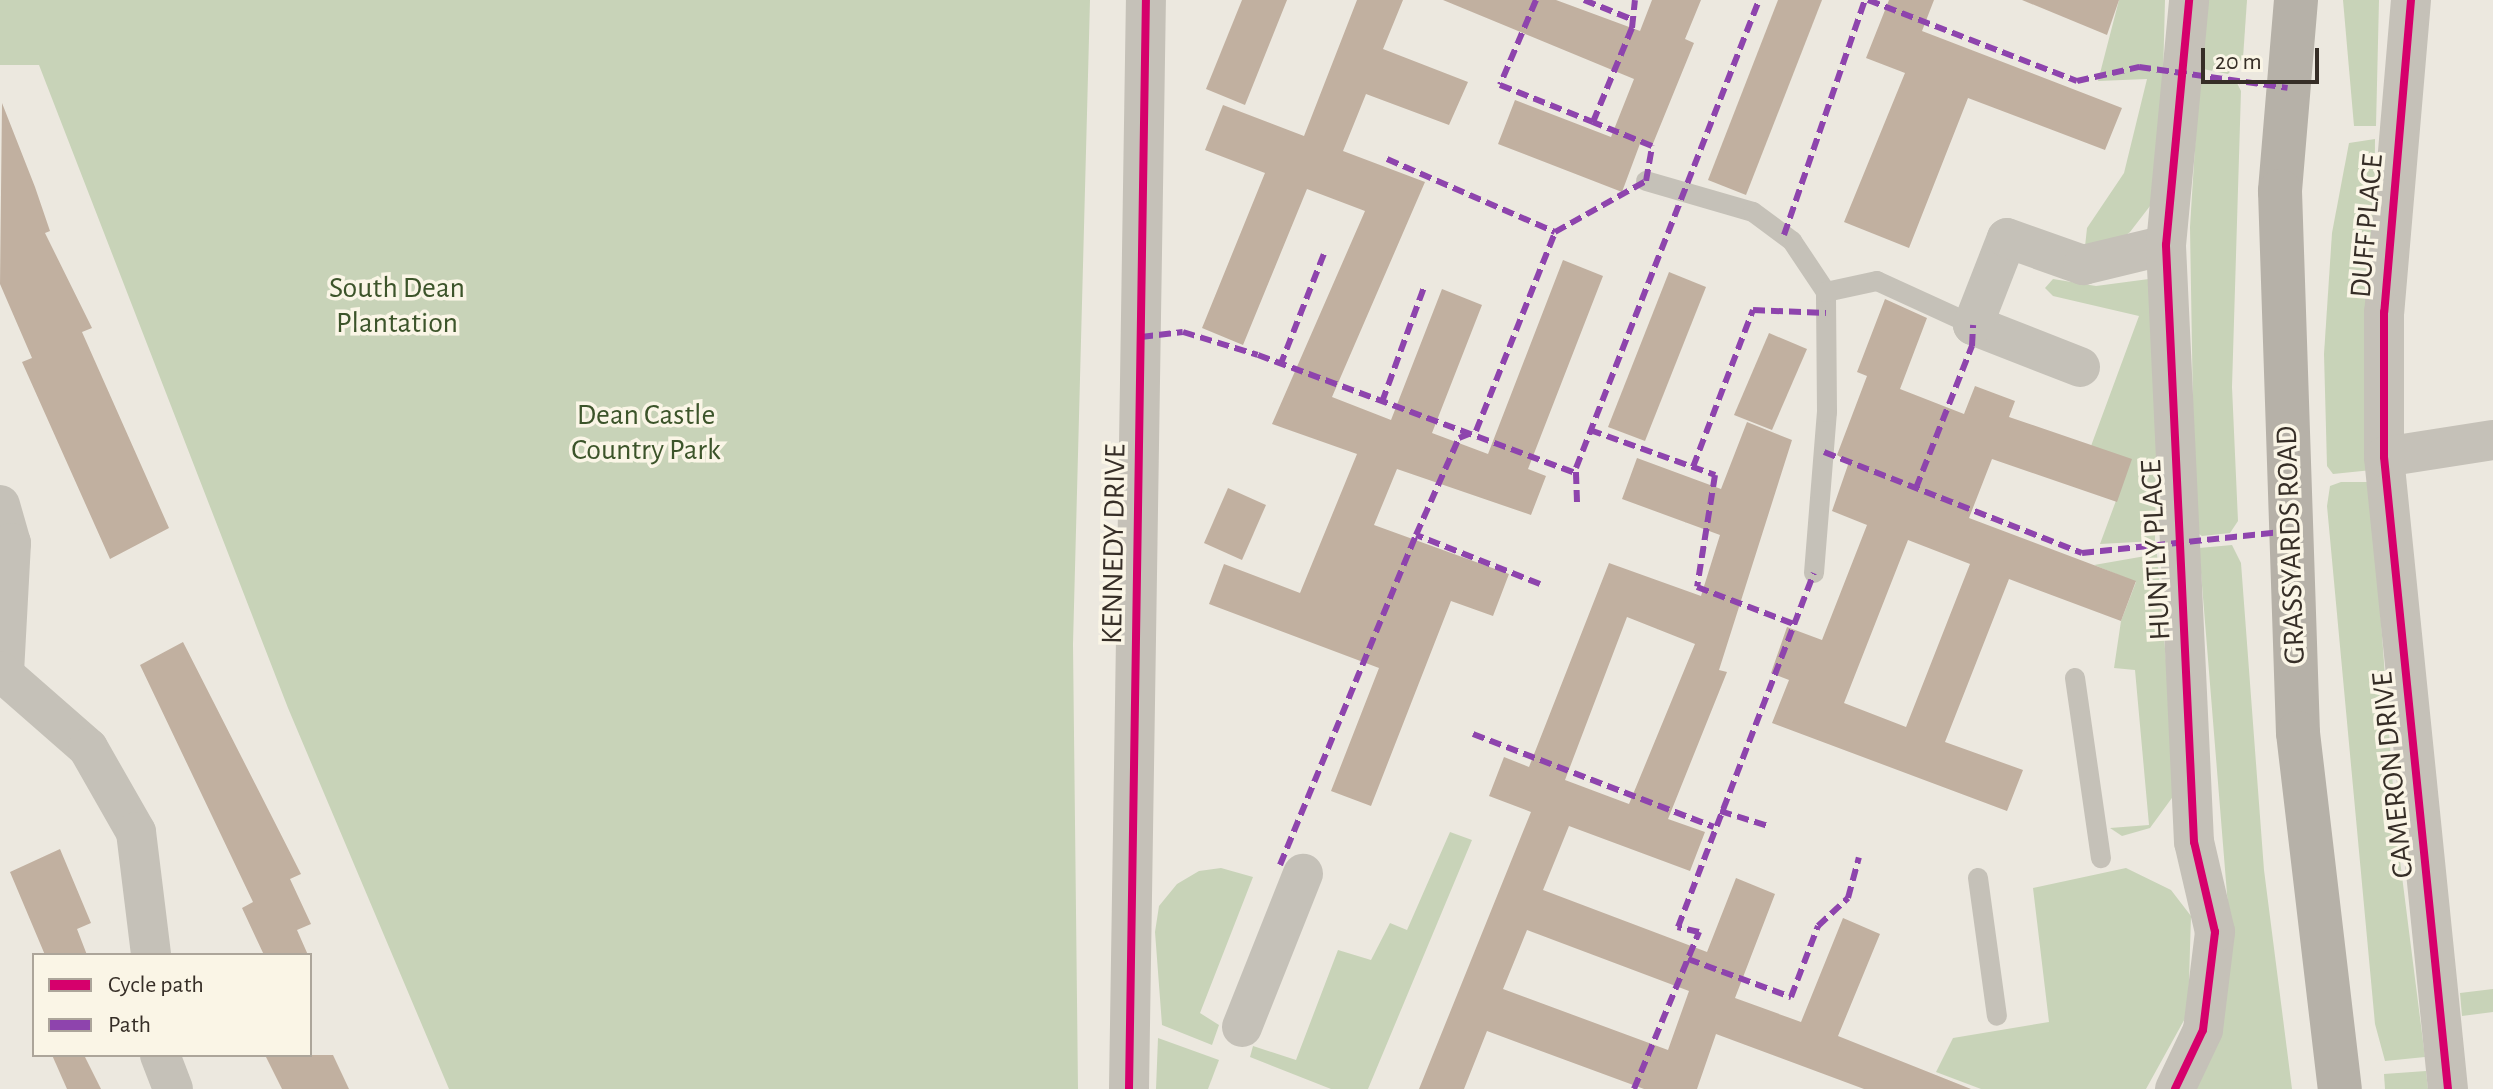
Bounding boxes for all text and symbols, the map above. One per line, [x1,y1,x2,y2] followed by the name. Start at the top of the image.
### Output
[2205,32,2323,82] scale bar
[2215,50,2262,74] text: 20 m
[2343,153,2391,299] street label: DUFF PLACE
[329,270,465,340] park label: South Dean Plantation
[571,397,721,468] park label: Dean Castle Country Park
[2269,425,2313,665] street label: GRASSYARDS ROAD
[1094,444,1134,644] street label: KENNEDY DRIVE
[2133,459,2179,641] street label: HUNTLY PLACE
[2364,670,2422,880] street label: CAMERON DRIVE
[32,953,312,1057] legend
[108,973,204,997] text: Cycle path
[108,1013,151,1037] text: Path

